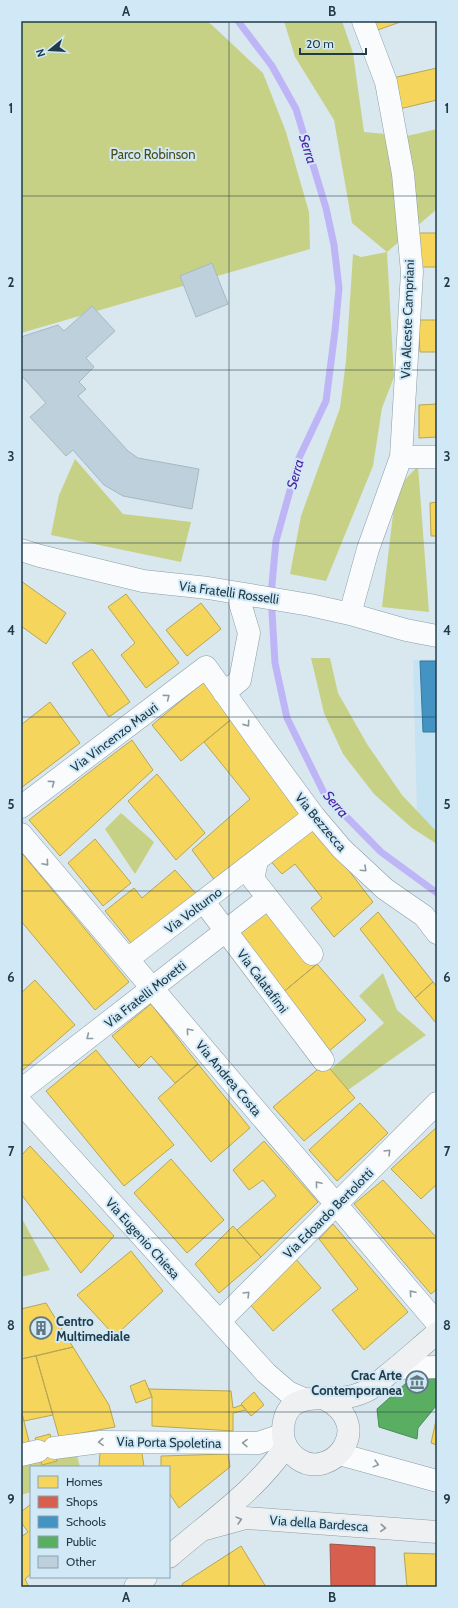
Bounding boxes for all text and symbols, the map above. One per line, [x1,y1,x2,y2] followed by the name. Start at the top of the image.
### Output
[122,3,131,19] text: A
[328,3,336,19] text: B
[30,30,70,70] north arrow
[300,30,366,56] scale bar
[306,36,334,51] text: 20 m
[33,47,48,59] text: N
[9,100,13,116] text: 1
[445,100,449,116] text: 1
[295,132,321,166] water label: Serra
[110,146,196,162] park label: Parco Robinson
[397,259,417,379] street label: Via Alceste Campriani
[8,274,15,290] text: 2
[444,274,451,290] text: 2
[7,448,15,464] text: 3
[443,448,451,464] text: 3
[282,457,308,491] water label: Serra
[178,577,280,607] street label: Via Fratelli Rosselli
[7,622,15,638] text: 4
[443,622,451,638] text: 4
[163,694,170,701] one-way arrow
[67,699,161,775] street label: Via Vincenzo Mauri
[242,720,249,727] one-way arrow
[48,781,55,788] one-way arrow
[319,787,353,821] water label: Serra
[292,789,351,855] street label: Via Bezzecca
[8,796,15,812] text: 5
[444,796,451,812] text: 5
[42,859,49,866] one-way arrow
[359,864,366,871] one-way arrow
[161,883,225,937] street label: Via Volturno
[234,946,292,1016] street label: Via Calatafimi
[101,957,189,1031] street label: Via Fratelli Moretti
[7,969,15,985] text: 6
[443,969,451,985] text: 6
[187,1028,194,1036] one-way arrow
[86,1033,93,1040] one-way arrow
[193,1037,266,1120] street label: Via Andrea Costa
[8,1143,15,1159] text: 7
[444,1143,451,1159] text: 7
[384,1149,391,1157] one-way arrow
[280,1165,376,1261] street label: Via Edoardo Bertolotti
[315,1181,323,1189] one-way arrow
[102,1194,184,1282] street label: Via Eugenio Chiesa
[242,1291,250,1299] one-way arrow
[409,1291,416,1298] one-way arrow
[56,1313,130,1344] place label: Centro Multimediale
[28,1315,54,1341] building icon: Centro Multimediale
[7,1317,15,1333] text: 8
[443,1317,451,1333] text: 8
[311,1367,403,1398] place label: Crac Arte Contemporanea
[404,1369,430,1395] museum icon: Crac Arte Contemporanea
[117,1433,222,1451] street label: Via Porta Spoletina
[98,1438,104,1447] one-way arrow
[242,1439,248,1447] one-way arrow
[373,1460,380,1468] one-way arrow
[30,1466,170,1578] legend
[66,1474,103,1489] text: Homes
[7,1491,15,1507] text: 9
[443,1491,451,1507] text: 9
[66,1494,98,1509] text: Shops
[269,1512,370,1534] street label: Via della Bardesca
[66,1514,106,1529] text: Schools
[236,1516,243,1525] one-way arrow
[380,1523,386,1532] one-way arrow
[66,1534,97,1549] text: Public
[66,1554,96,1569] text: Other
[122,1589,131,1605] text: A
[328,1589,336,1605] text: B

